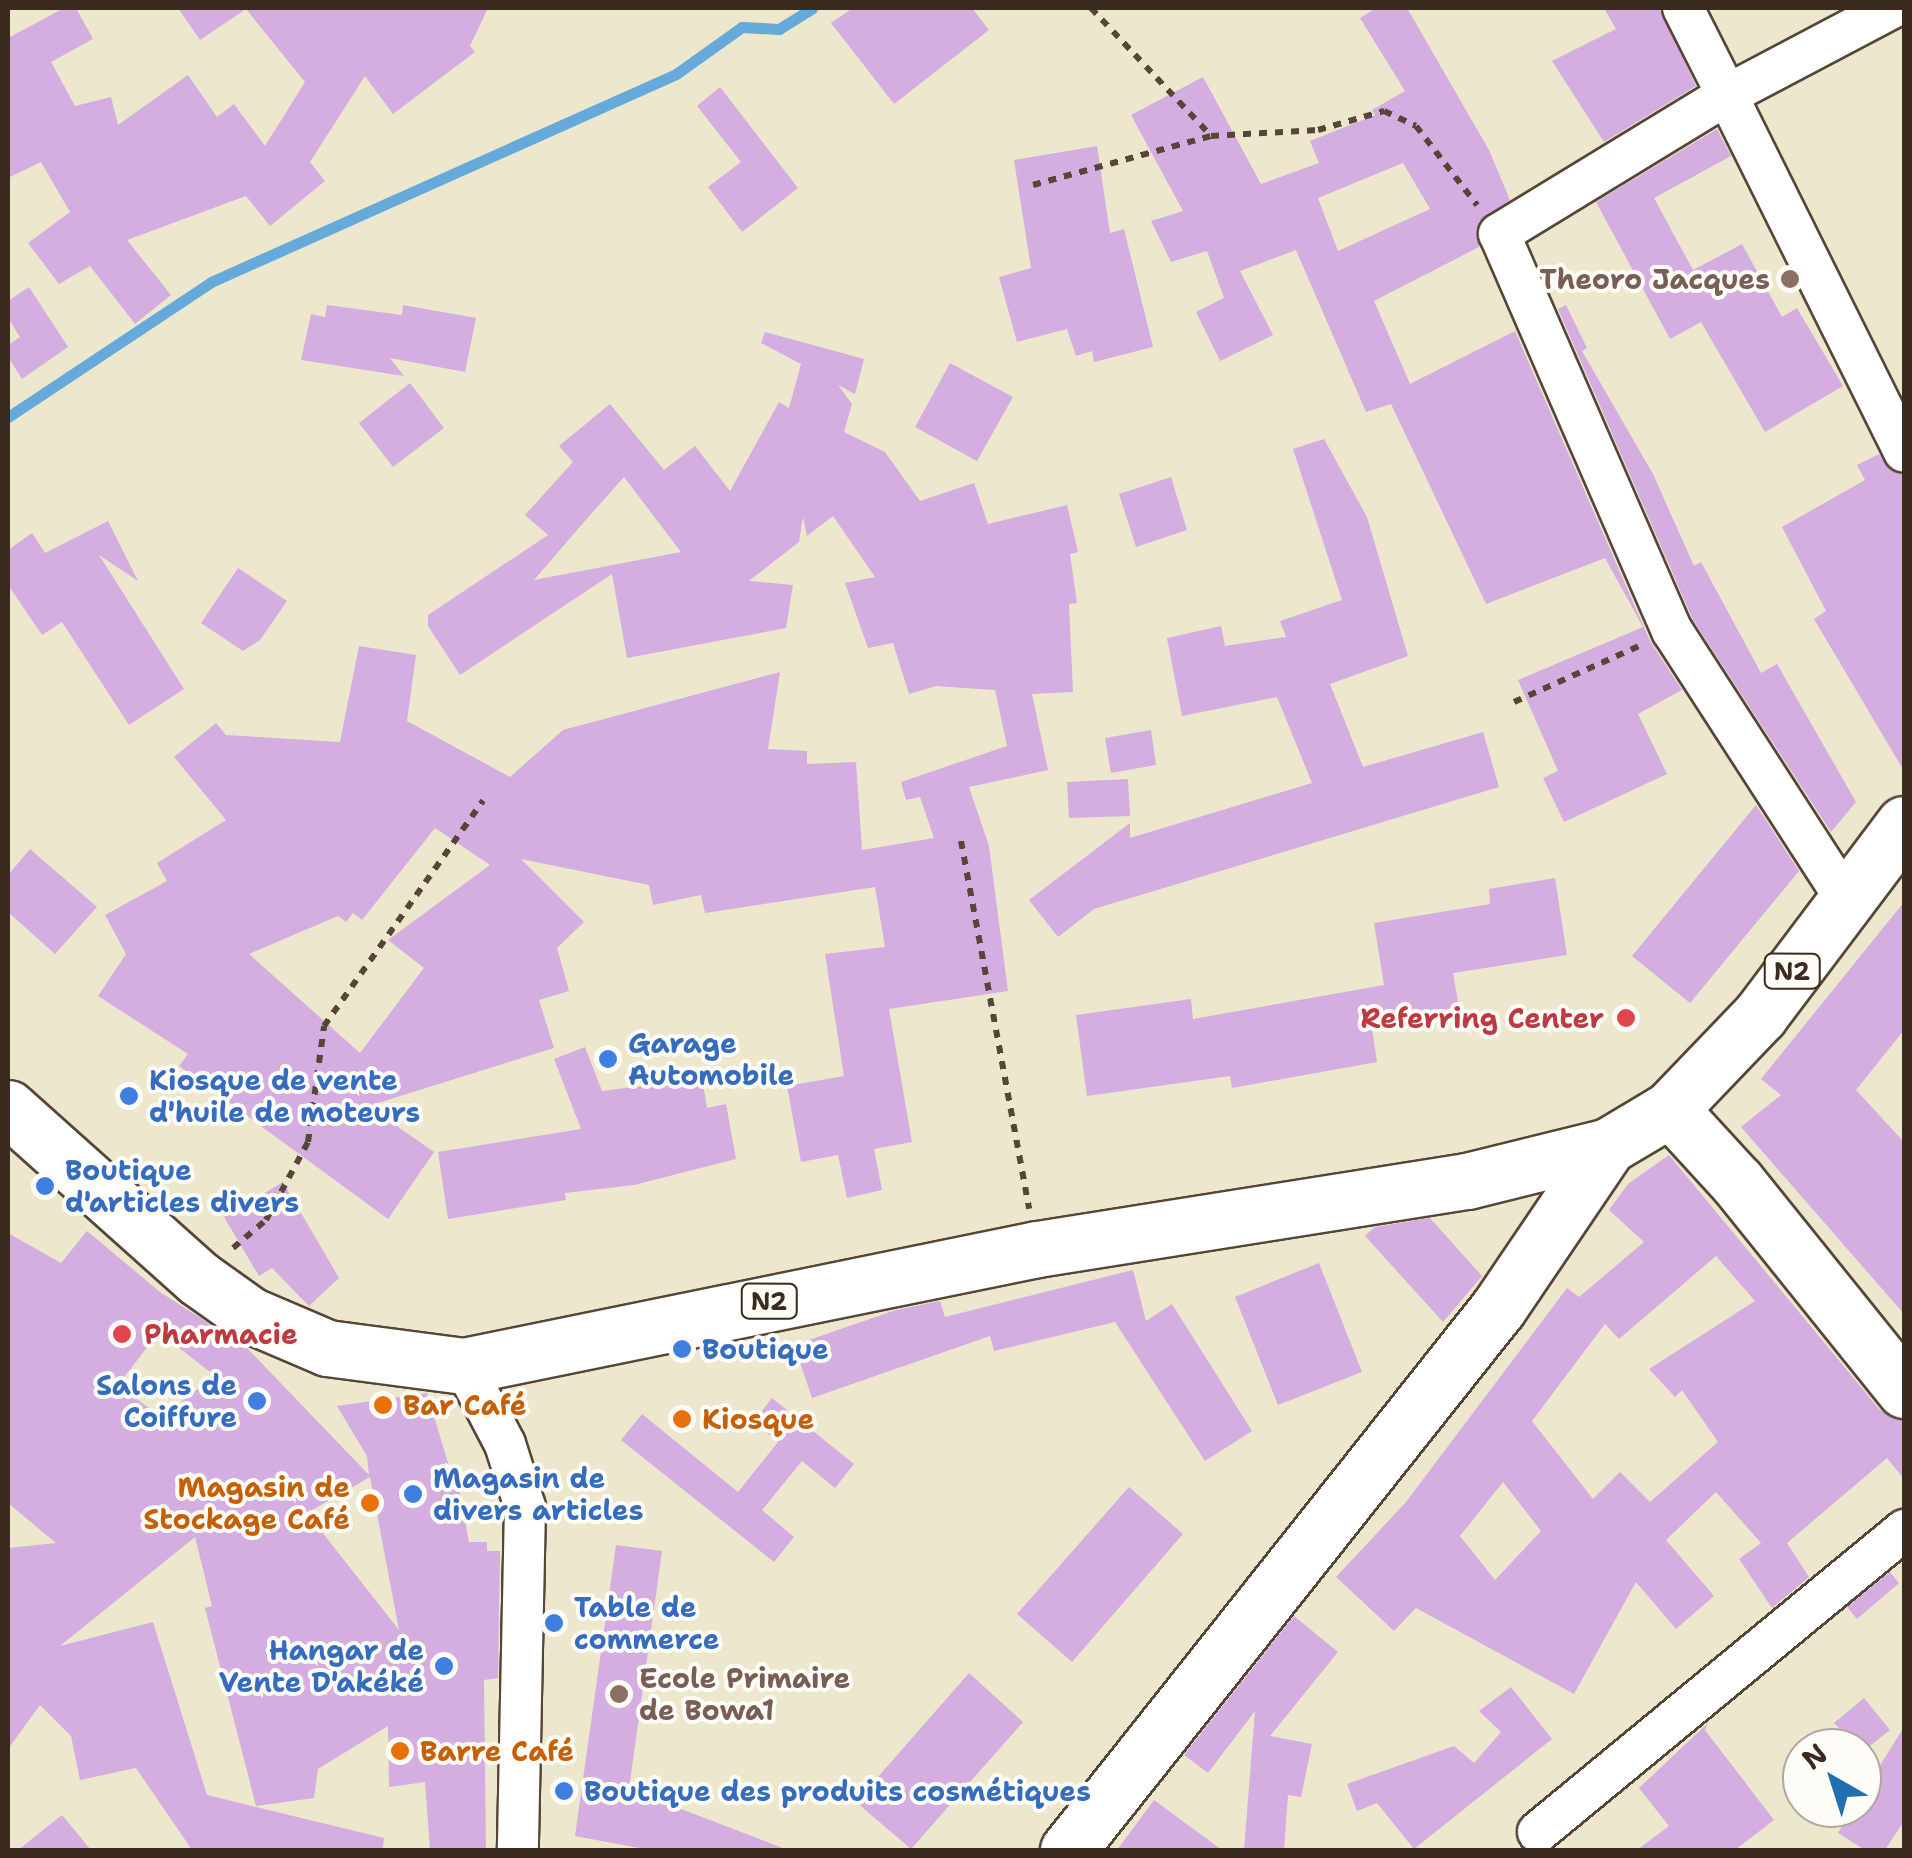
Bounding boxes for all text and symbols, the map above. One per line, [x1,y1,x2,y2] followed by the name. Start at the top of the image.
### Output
[1540,262,1770,296] place label: Theoro Jacques
[1779,268,1801,290] marker: Theoro Jacques
[1762,951,1822,991] road number: N2
[1360,1001,1604,1035] place label: Referring Center
[1613,1005,1639,1031] marker: Referring Center
[628,1026,794,1092] place label: Garage Automobile
[597,1048,619,1070] marker: Garage Automobile
[149,1063,420,1129] place label: Kiosque de vente d'huile de moteurs
[118,1085,140,1107] marker: Kiosque de vente d'huile de moteurs
[65,1153,299,1219] place label: Boutique d'articles divers
[34,1175,56,1197] marker: Boutique d'articles divers
[739,1281,799,1321] road number: N2
[144,1317,298,1351] place label: Pharmacie
[109,1321,135,1347] marker: Pharmacie
[702,1332,829,1366] place label: Boutique
[671,1338,693,1360] marker: Boutique
[96,1368,237,1434] place label: Salons de Coiffure
[403,1388,527,1422] place label: Bar Café
[246,1390,268,1412] marker: Salons de Coiffure
[372,1394,394,1416] marker: Bar Café
[702,1402,814,1436] place label: Kiosque
[671,1408,693,1430] marker: Kiosque
[433,1461,643,1527] place label: Magasin de divers articles
[143,1470,350,1536] place label: Magasin de Stockage Café
[402,1483,424,1505] marker: Magasin de divers articles
[359,1492,381,1514] marker: Magasin de Stockage Café
[574,1590,720,1656] place label: Table de commerce
[543,1612,565,1634] marker: Table de commerce
[219,1633,424,1699] place label: Hangar de Vente D'akéké
[433,1655,455,1677] marker: Hangar de Vente D'akéké
[639,1661,850,1727] place label: Ecole Primaire de Bowa1
[608,1683,630,1705] marker: Ecole Primaire de Bowa1
[1782,1728,1882,1828] north arrow
[420,1734,574,1768] place label: Barre Café
[1794,1734,1835,1778] text: N
[389,1740,411,1762] marker: Barre Café
[584,1774,1091,1808] place label: Boutique des produits cosmétiques
[553,1780,575,1802] marker: Boutique des produits cosmétiques

